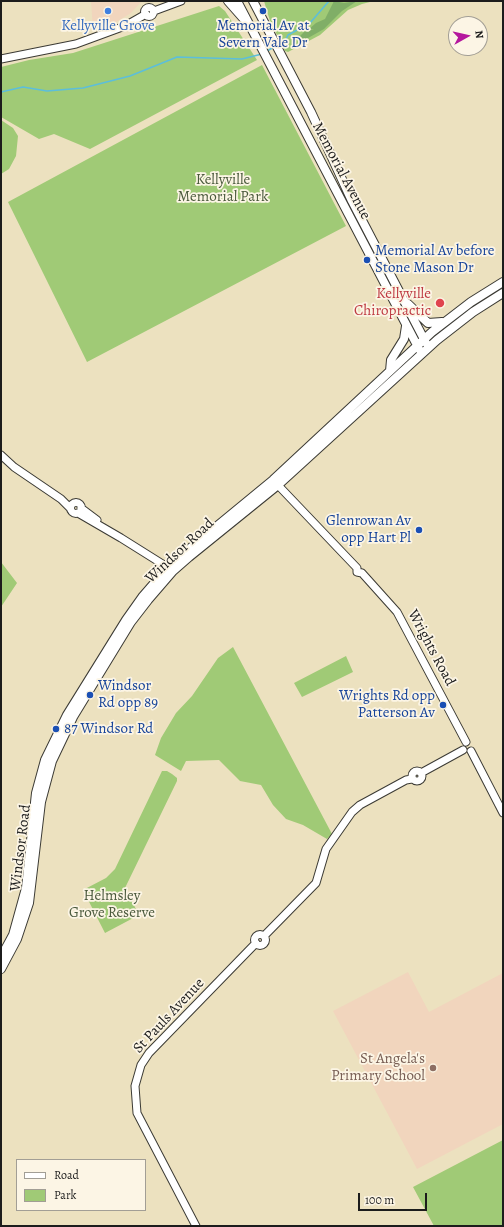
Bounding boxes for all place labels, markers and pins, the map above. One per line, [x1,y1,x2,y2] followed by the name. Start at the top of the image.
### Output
[103,6,113,16] marker: Kellyville Grove
[258,6,268,16] marker: Memorial Av at Severn Vale Dr
[61,17,155,35] place label: Kellyville Grove
[217,17,309,52] place label: Memorial Av at Severn Vale Dr
[375,242,495,277] place label: Memorial Av before Stone Mason Dr
[362,255,372,265] marker: Memorial Av before Stone Mason Dr
[354,285,431,320] place label: Kellyville Chiropractic
[434,297,446,309] marker: Kellyville Chiropractic
[326,512,411,547] place label: Glenrowan Av opp Hart Pl
[414,525,424,535] marker: Glenrowan Av opp Hart Pl
[98,677,158,712] place label: Windsor Rd opp 89
[339,687,435,722] place label: Wrights Rd opp Patterson Av
[85,690,95,700] marker: Windsor Rd opp 89
[438,700,448,710] marker: Wrights Rd opp Patterson Av
[64,720,153,738] place label: 87 Windsor Rd
[51,724,61,734] marker: 87 Windsor Rd
[331,1050,425,1085] place label: St Angela's Primary School
[428,1063,438,1073] marker: St Angela's Primary School

